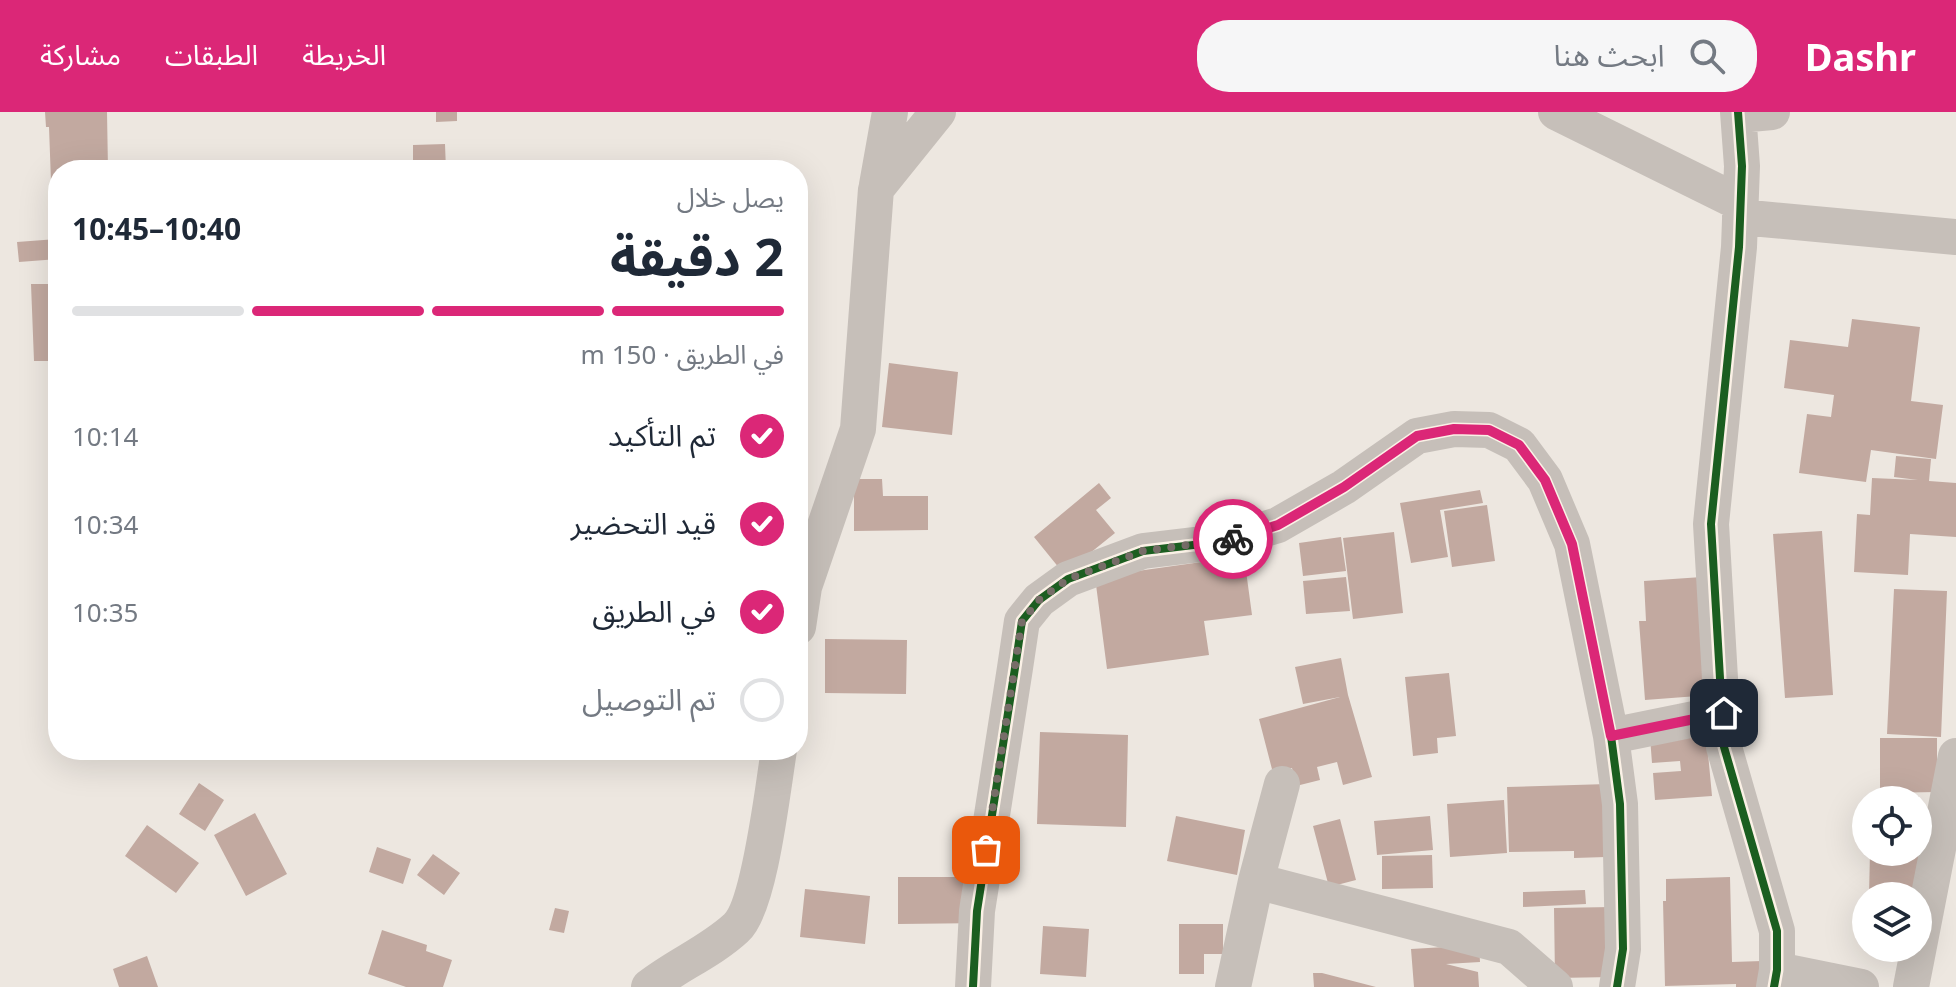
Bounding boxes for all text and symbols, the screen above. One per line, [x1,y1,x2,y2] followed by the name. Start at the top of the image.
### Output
[1197,20,1757,92] search box
[1805,30,1916,82] text: Dashr
[1554,34,1665,75] text: ابحث هنا
[1685,34,1729,78] icon: search
[40,35,121,73] text: مشاركة
[165,35,258,73] text: الطبقات
[302,35,386,73] text: الخريطة
[677,179,784,215] text: يصل خلال
[72,208,241,249] text: 10:40–10:45
[610,220,784,291] text: 2 دقيقة
[581,336,784,372] text: في الطريق · 150 m
[608,414,716,455] text: تم التأكيد
[740,414,784,458] icon: check
[72,418,138,454] text: 10:14
[1193,499,1273,579] courier
[571,502,716,543] text: قيد التحضير
[740,502,784,546] icon: check
[72,506,138,542] text: 10:34
[1211,517,1255,561] icon: bike
[592,590,716,631] text: في الطريق
[740,590,784,634] icon: check
[72,594,138,630] text: 10:35
[582,678,716,719] text: تم التوصيل
[1690,679,1758,747] pin
[1702,691,1746,735] icon: home
[1852,786,1932,962] map controls
[1852,786,1932,866] button: locate
[952,816,1020,884] pin
[964,828,1008,872] icon: bag
[1852,882,1932,962] button: layers

